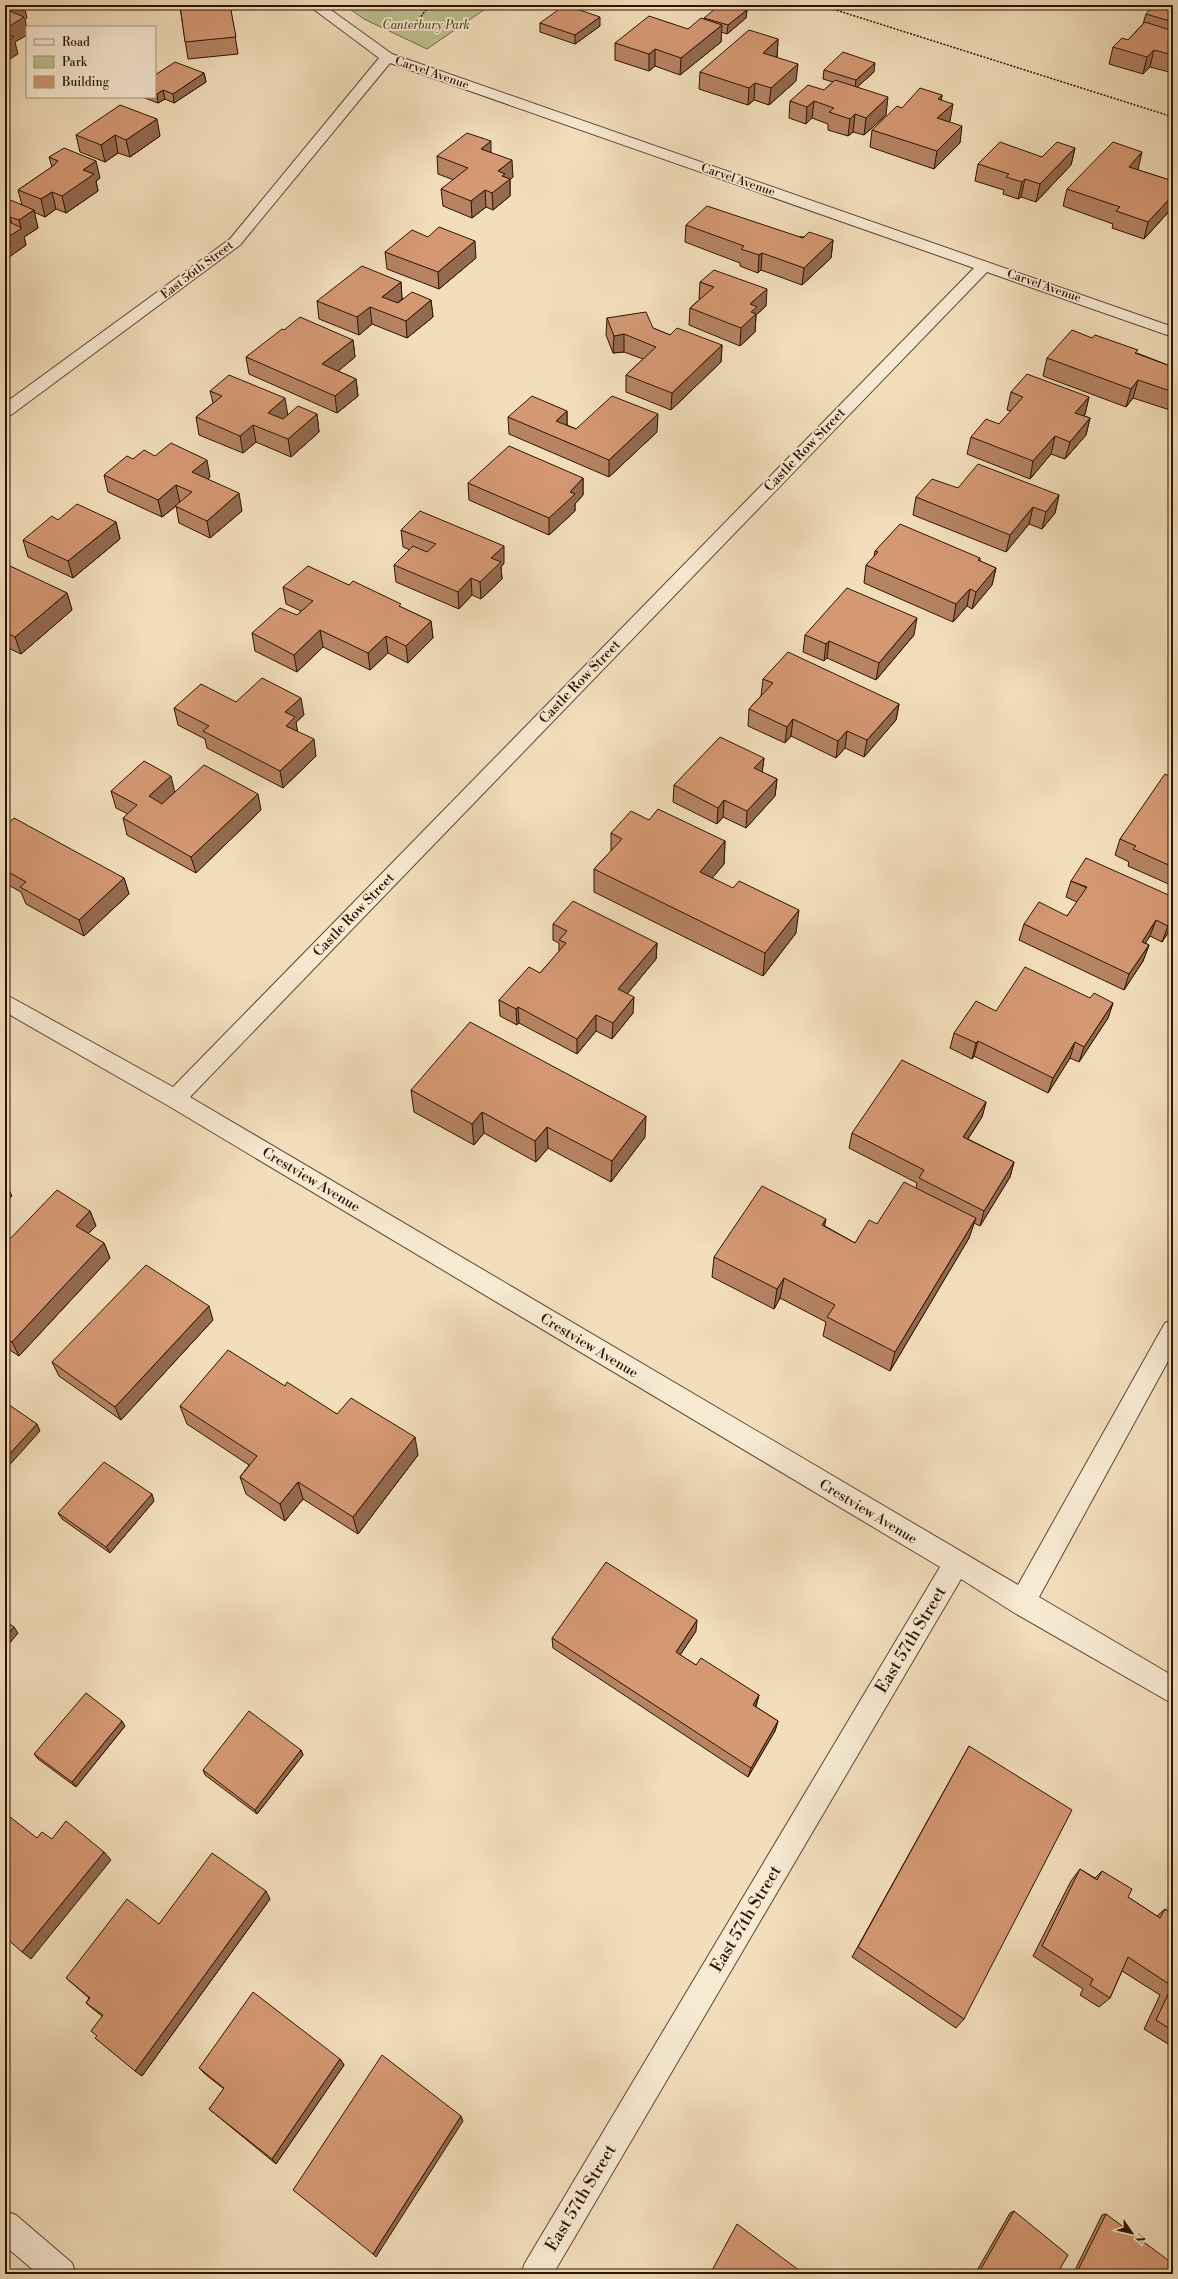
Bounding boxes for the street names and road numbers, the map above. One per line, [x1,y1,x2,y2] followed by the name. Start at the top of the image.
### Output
[393,53,471,93] street label: Carvel Avenue
[699,160,777,200] street label: Carvel Avenue
[158,237,237,302] street label: East 56th Street
[1005,266,1083,306] street label: Carvel Avenue
[760,404,850,496] street label: Castle Row Street
[535,636,625,728] street label: Castle Row Street
[309,869,399,961] street label: Castle Row Street
[259,1144,363,1216] street label: Crestview Avenue
[537,1310,641,1382] street label: Crestview Avenue
[816,1476,920,1548] street label: Crestview Avenue
[870,1583,952,1697] street label: East 57th Street
[705,1862,787,1976] street label: East 57th Street
[540,2141,622,2255] street label: East 57th Street

